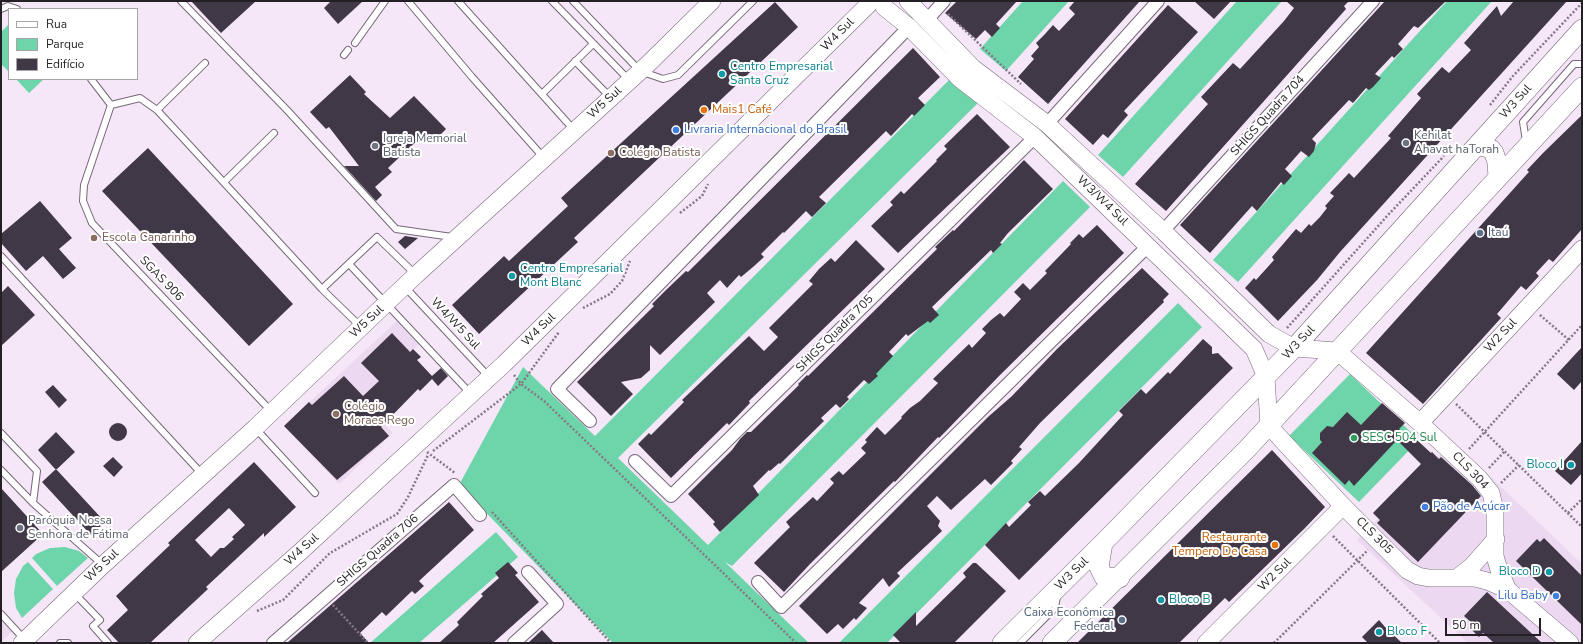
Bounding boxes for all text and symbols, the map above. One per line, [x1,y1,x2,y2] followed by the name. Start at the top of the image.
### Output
[8,8,138,80] legend
[818,15,858,55] street label: W4 Sul
[46,16,67,32] text: Rua
[46,36,84,52] text: Parque
[46,56,85,72] text: Edifício
[730,60,833,88] place label: Centro Empresarial Santa Cruz
[717,69,727,79] marker: Centro Empresarial Santa Cruz
[1228,73,1308,159] street label: SHIGS Quadra 704
[1497,82,1535,122] street label: W3 Sul
[585,84,625,122] street label: W5 Sul
[712,103,772,117] place label: Mais1 Café
[699,105,709,115] marker: Mais1 Café
[684,123,847,137] place label: Livraria Internacional do Brasil
[671,125,681,135] marker: Livraria Internacional do Brasil
[1414,129,1499,157] place label: Kehilat Ahavat haTorah
[383,132,467,160] place label: Igreja Memorial Batista
[1401,138,1411,148] marker: Kehilat Ahavat haTorah
[370,141,380,151] marker: Igreja Memorial Batista
[619,146,701,160] place label: Colégio Batista
[606,148,616,158] marker: Colégio Batista
[1073,173,1131,229] street label: W3/W4 Sul
[1488,226,1508,240] place label: Itaú
[1475,228,1485,238] marker: Itaú
[102,231,195,245] place label: Escola Canarinho
[89,233,99,243] marker: Escola Canarinho
[136,254,186,304] street label: SGAS 906
[520,262,623,290] place label: Centro Empresarial Mont Blanc
[507,271,517,281] marker: Centro Empresarial Mont Blanc
[793,292,877,376] street label: SHIGS Quadra 705
[427,295,483,353] street label: W4/W5 Sul
[347,303,387,341] street label: W5 Sul
[519,311,559,349] street label: W4 Sul
[1482,316,1520,356] street label: W2 Sul
[1280,323,1318,363] street label: W3 Sul
[344,400,415,428] place label: Colégio Moraes Rego
[331,409,341,419] marker: Colégio Moraes Rego
[1362,431,1437,445] place label: SESC 504 Sul
[1349,433,1359,443] marker: SESC 504 Sul
[1449,449,1491,493] street label: CLS 304
[1526,458,1563,472] place label: Bloco I
[1566,460,1576,470] marker: Bloco I
[1433,500,1510,514] place label: Pão de Açúcar
[1420,502,1430,512] marker: Pão de Açúcar
[334,512,422,590] street label: SHIGS Quadra 706
[28,514,129,542] place label: Paróquia Nossa Senhora de Fátima
[1352,514,1396,558] street label: CLS 305
[15,523,25,533] marker: Paróquia Nossa Senhora de Fátima
[282,531,322,569] street label: W4 Sul
[1172,531,1267,559] place label: Restaurante Tempero De Casa
[1270,540,1280,550] marker: Restaurante Tempero De Casa
[82,547,122,585] street label: W5 Sul
[1052,555,1092,593] street label: W3 Sul
[1255,555,1295,595] street label: W2 Sul
[1499,565,1541,579] place label: Bloco D
[1544,567,1554,577] marker: Bloco D
[1498,589,1548,603] place label: Lilu Baby
[1551,591,1561,601] marker: Lilu Baby
[1169,593,1211,607] place label: Bloco B
[1156,595,1166,605] marker: Bloco B
[1024,606,1114,634] place label: Caixa Econômica Federal
[1447,610,1543,636] scale bar
[1117,615,1127,625] marker: Caixa Econômica Federal
[1452,617,1480,633] text: 50 m
[1387,625,1427,639] place label: Bloco F
[1374,627,1384,637] marker: Bloco F

